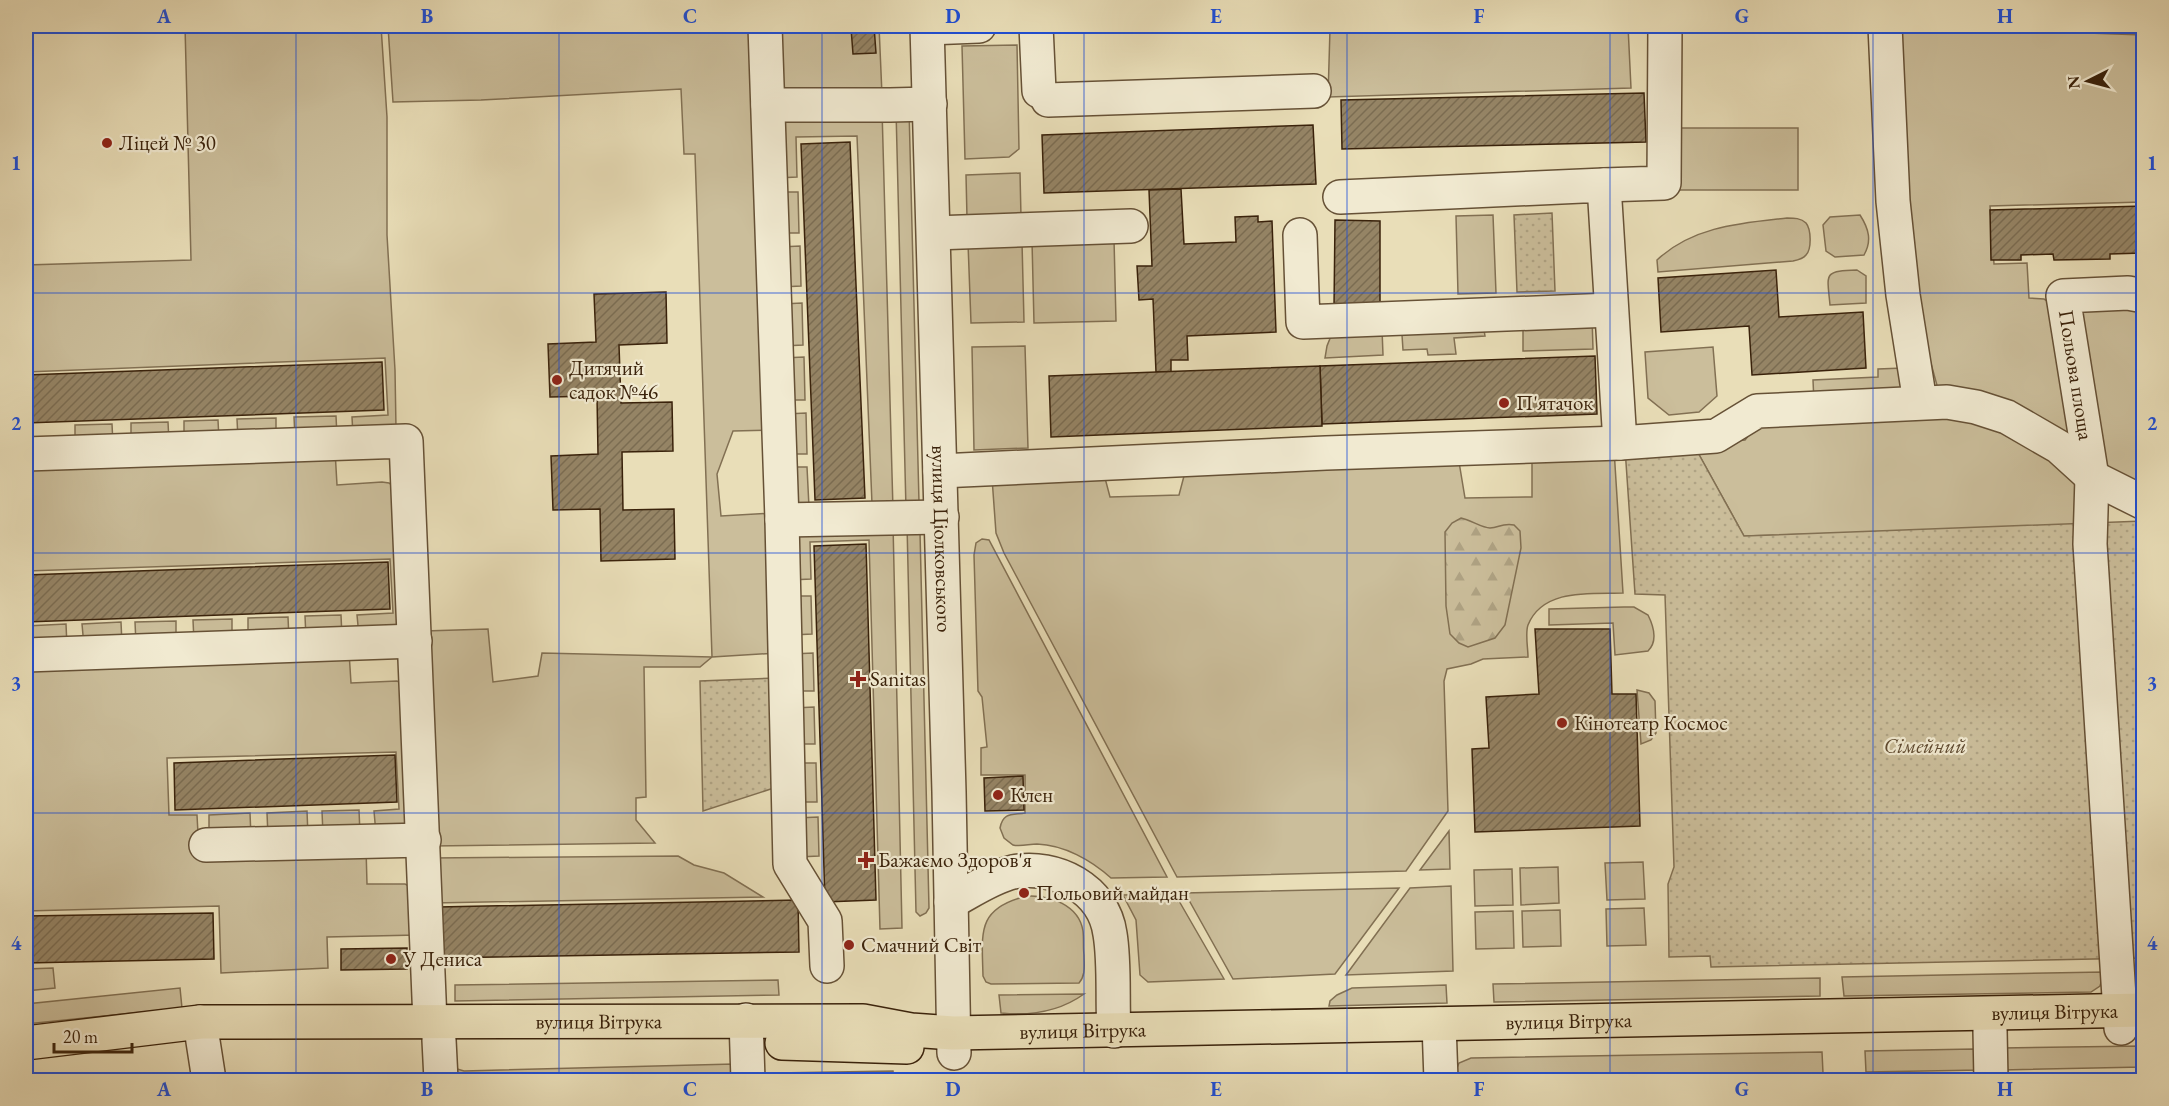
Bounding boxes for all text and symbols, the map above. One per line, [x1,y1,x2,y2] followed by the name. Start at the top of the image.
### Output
[156,3,172,29] text: A
[421,3,433,29] text: B
[683,3,697,29] text: C
[945,3,961,29] text: D
[1210,3,1222,29] text: E
[1474,3,1485,29] text: F
[1735,3,1749,29] text: G
[1997,3,2013,29] text: H
[2058,51,2118,111] north arrow
[2062,75,2085,90] text: N
[119,129,216,156] place label: Ліцей № 30
[100,136,114,150] marker: Ліцей № 30
[11,150,21,176] text: 1
[2147,150,2157,176] text: 1
[2053,308,2100,443] street label: Польова площа
[569,354,658,405] place label: Дитячий садок №46
[550,373,564,387] marker: Дитячий садок №46
[1516,389,1593,416] place label: П'ятачок
[1497,396,1511,410] marker: П'ятачок
[11,410,22,436] text: 2
[2147,410,2158,436] text: 2
[926,445,958,633] street label: вулиця Ціолковського
[870,665,926,692] place label: Sanitas
[11,670,21,696] text: 3
[2147,670,2157,696] text: 3
[851,672,865,686] marker: Sanitas
[1574,709,1728,736] place label: Кінотеатр Космос
[1555,716,1569,730] marker: Кінотеатр Космос
[1884,732,1967,759] park label: Сімейний
[1010,781,1053,808] place label: Клен
[991,788,1005,802] marker: Клен
[878,846,1032,873] place label: Бажаємо Здоров'я
[859,853,873,867] marker: Бажаємо Здоров'я
[1036,879,1189,906] place label: Польовий майдан
[1017,886,1031,900] marker: Польовий майдан
[11,930,22,956] text: 4
[2147,930,2158,956] text: 4
[861,931,982,958] place label: Смачний Світ
[842,938,856,952] marker: Смачний Світ
[402,945,483,972] place label: У Дениса
[384,952,398,966] marker: У Дениса
[1991,996,2119,1026] street label: вулиця Вітрука
[1505,1006,1633,1035] street label: вулиця Вітрука
[535,1007,663,1034] street label: вулиця Вітрука
[1019,1015,1147,1045] street label: вулиця Вітрука
[54,1016,132,1054] scale bar
[63,1025,98,1048] text: 20 m
[156,1076,172,1102] text: A
[421,1076,433,1102] text: B
[683,1076,697,1102] text: C
[945,1076,961,1102] text: D
[1210,1076,1222,1102] text: E
[1474,1076,1485,1102] text: F
[1735,1076,1749,1102] text: G
[1997,1076,2013,1102] text: H

